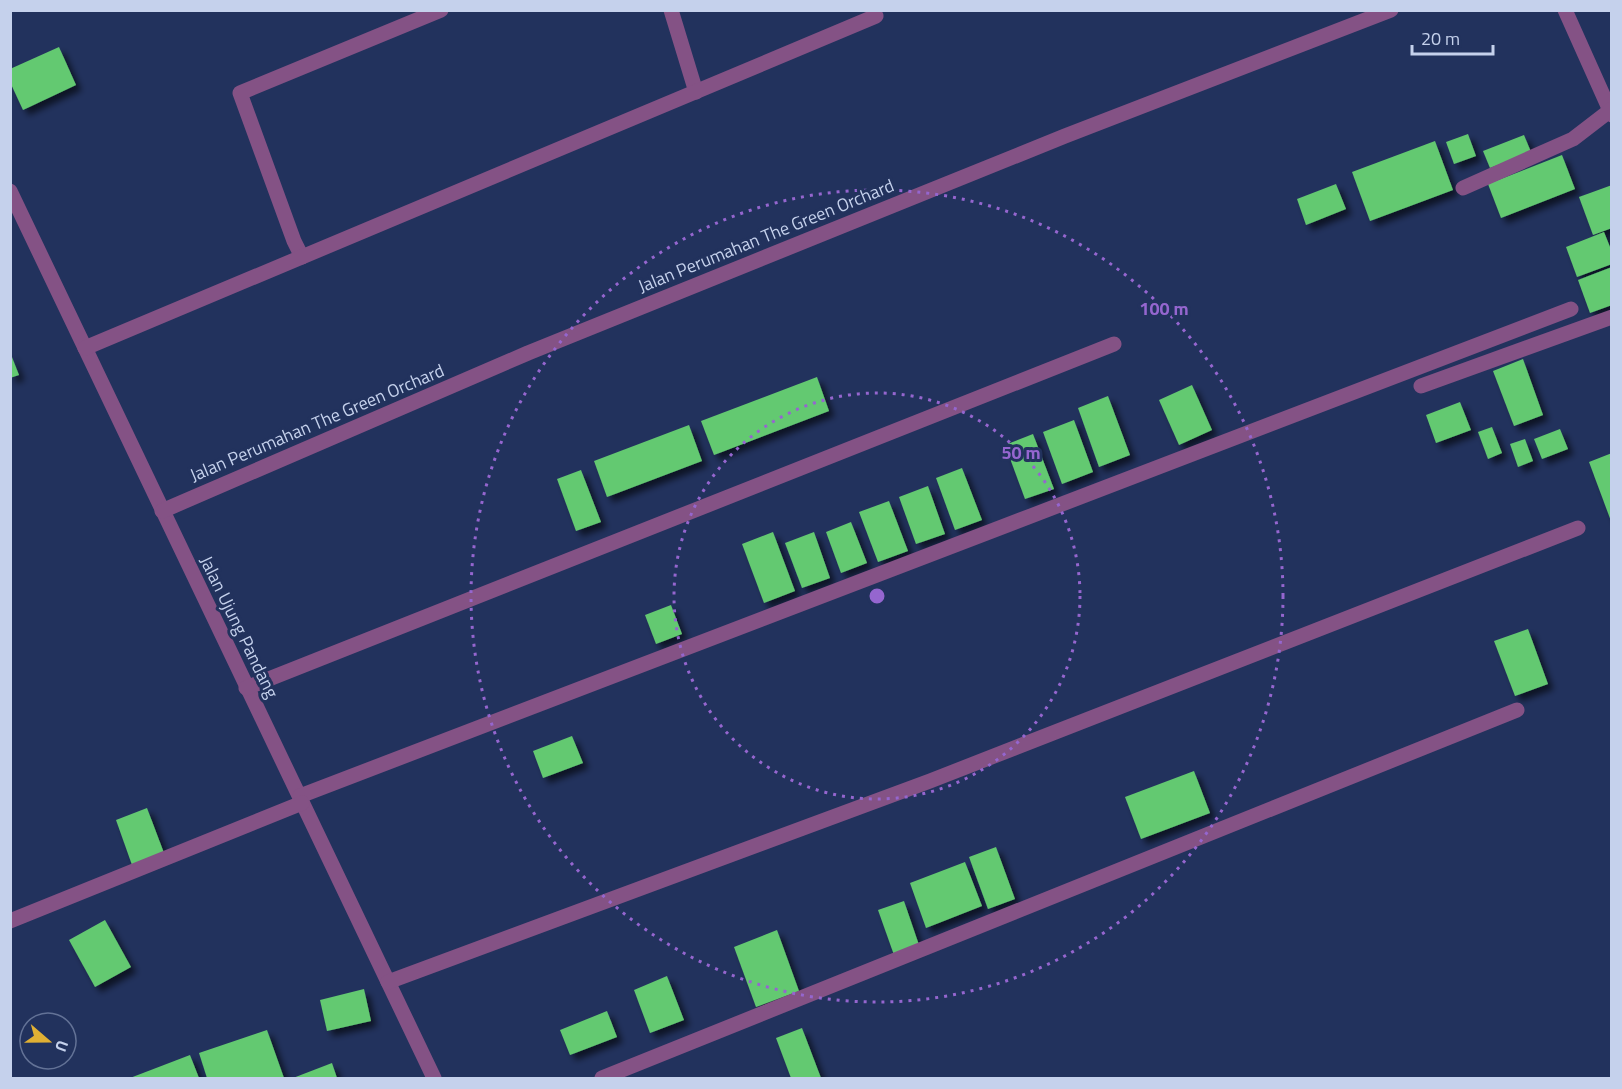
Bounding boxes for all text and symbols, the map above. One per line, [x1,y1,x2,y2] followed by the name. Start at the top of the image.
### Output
[1412,18,1493,56] scale bar
[1421,25,1460,52] text: 20 m
[634,172,898,299] street label: Jalan Perumahan The Green Orchard
[1139,295,1189,322] text: 100 m
[185,357,448,488] street label: Jalan Perumahan The Green Orchard
[1001,439,1041,466] text: 50 m
[193,551,286,703] street label: Jalan Ujung Pandang
[867,586,887,606] centre of rings
[18,1011,78,1071] north arrow
[49,1037,75,1055] text: U

